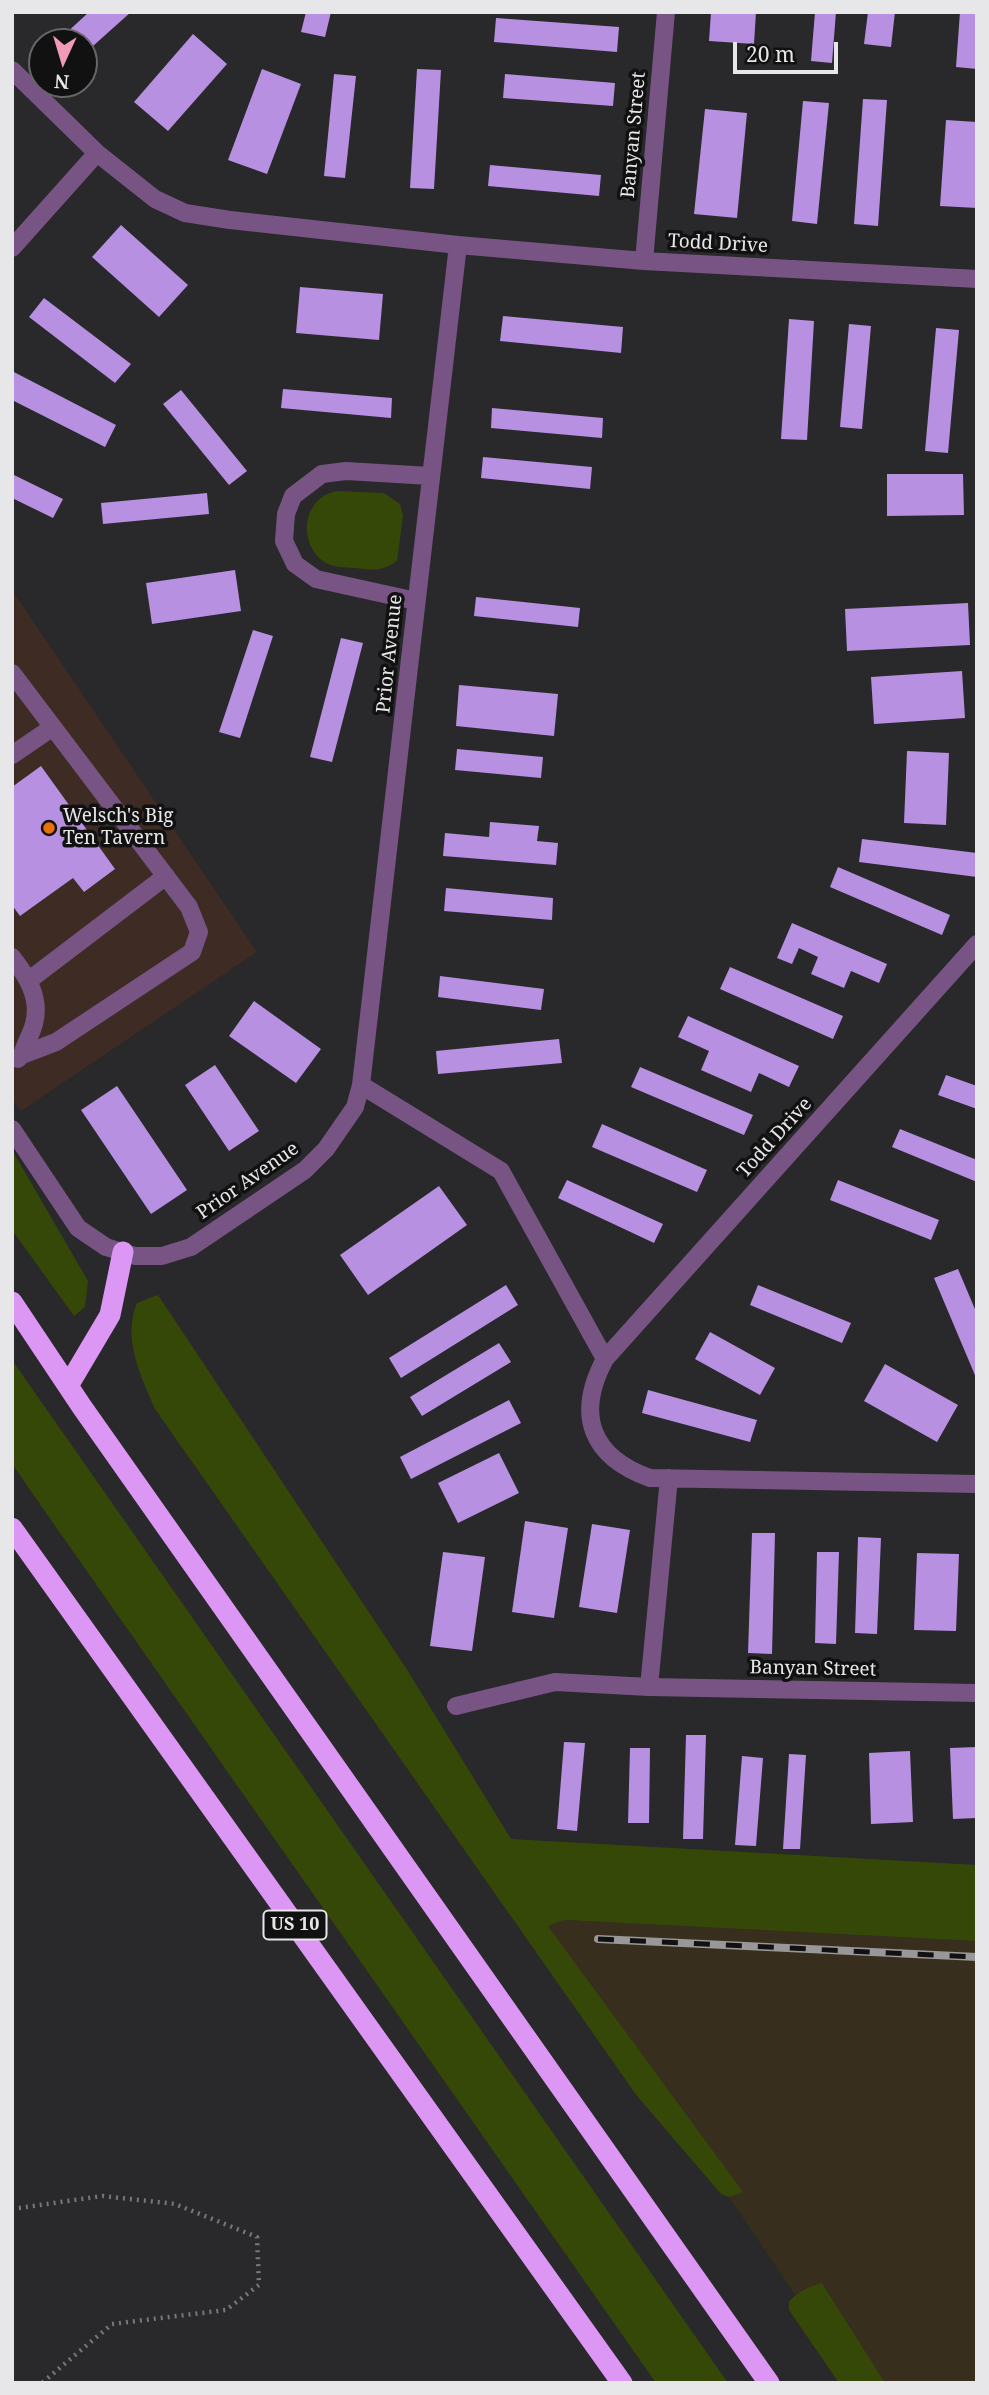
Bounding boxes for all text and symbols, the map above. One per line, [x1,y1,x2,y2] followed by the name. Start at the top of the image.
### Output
[28,28,98,98] north arrow
[737,28,842,72] scale bar
[746,40,795,68] text: 20 m
[53,68,70,95] text: N
[617,71,651,199] street label: Banyan Street
[668,230,768,258] street label: Todd Drive
[372,594,408,714] street label: Prior Avenue
[63,806,173,850] place label: Welsch's Big Ten Tavern
[41,820,57,836] marker: Welsch's Big Ten Tavern
[733,1093,817,1183] street label: Todd Drive
[193,1137,303,1225] street label: Prior Avenue
[750,1656,876,1682] street label: Banyan Street
[264,1910,326,1940] road number: US 10

